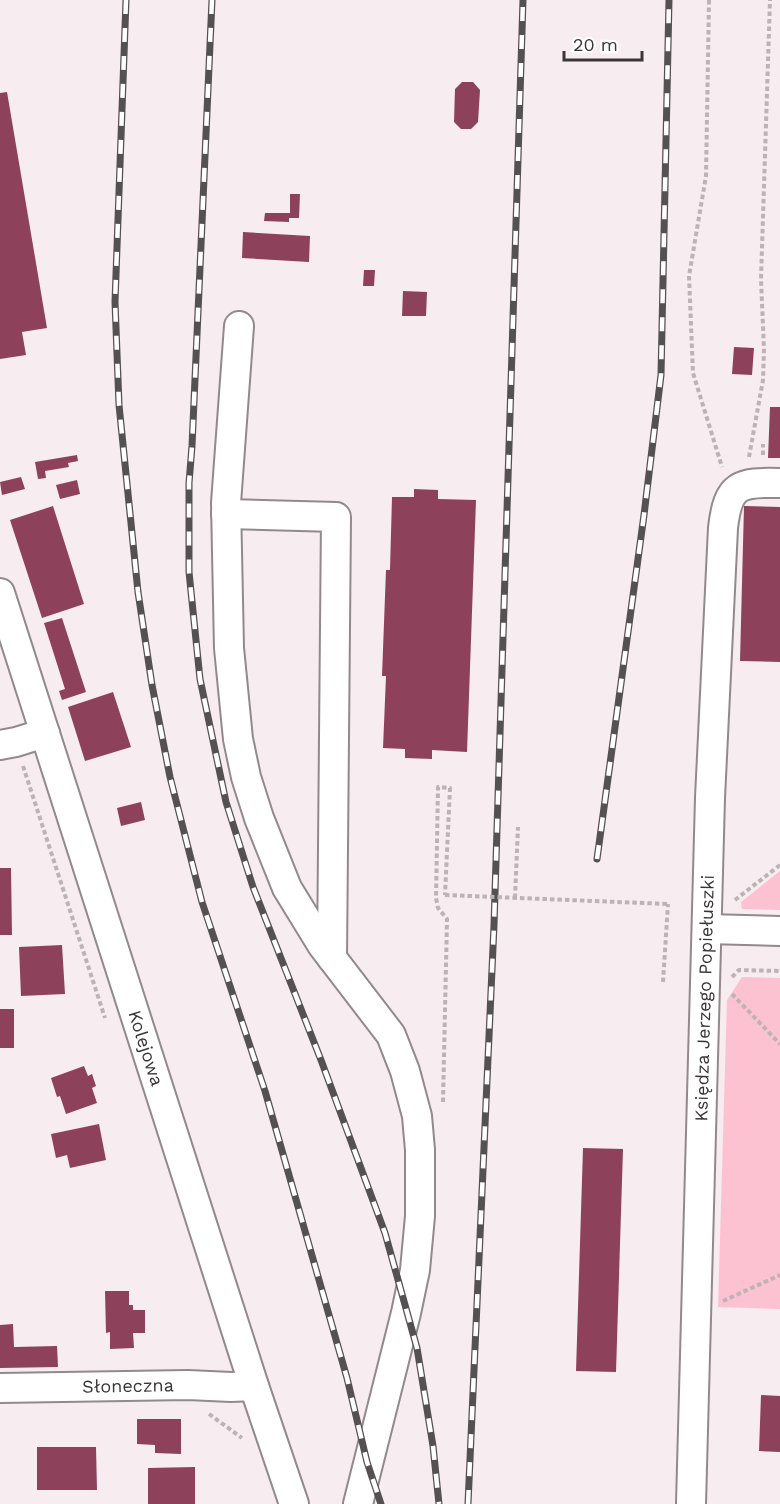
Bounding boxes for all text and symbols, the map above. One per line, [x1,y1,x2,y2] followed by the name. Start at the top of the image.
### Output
[564,24,642,62] scale bar
[573,34,618,55] text: 20 m
[690,874,718,1122] street label: Księdza Jerzego Popiełuszki
[124,1008,168,1088] street label: Kolejowa
[82,1374,174,1397] street label: Słoneczna

